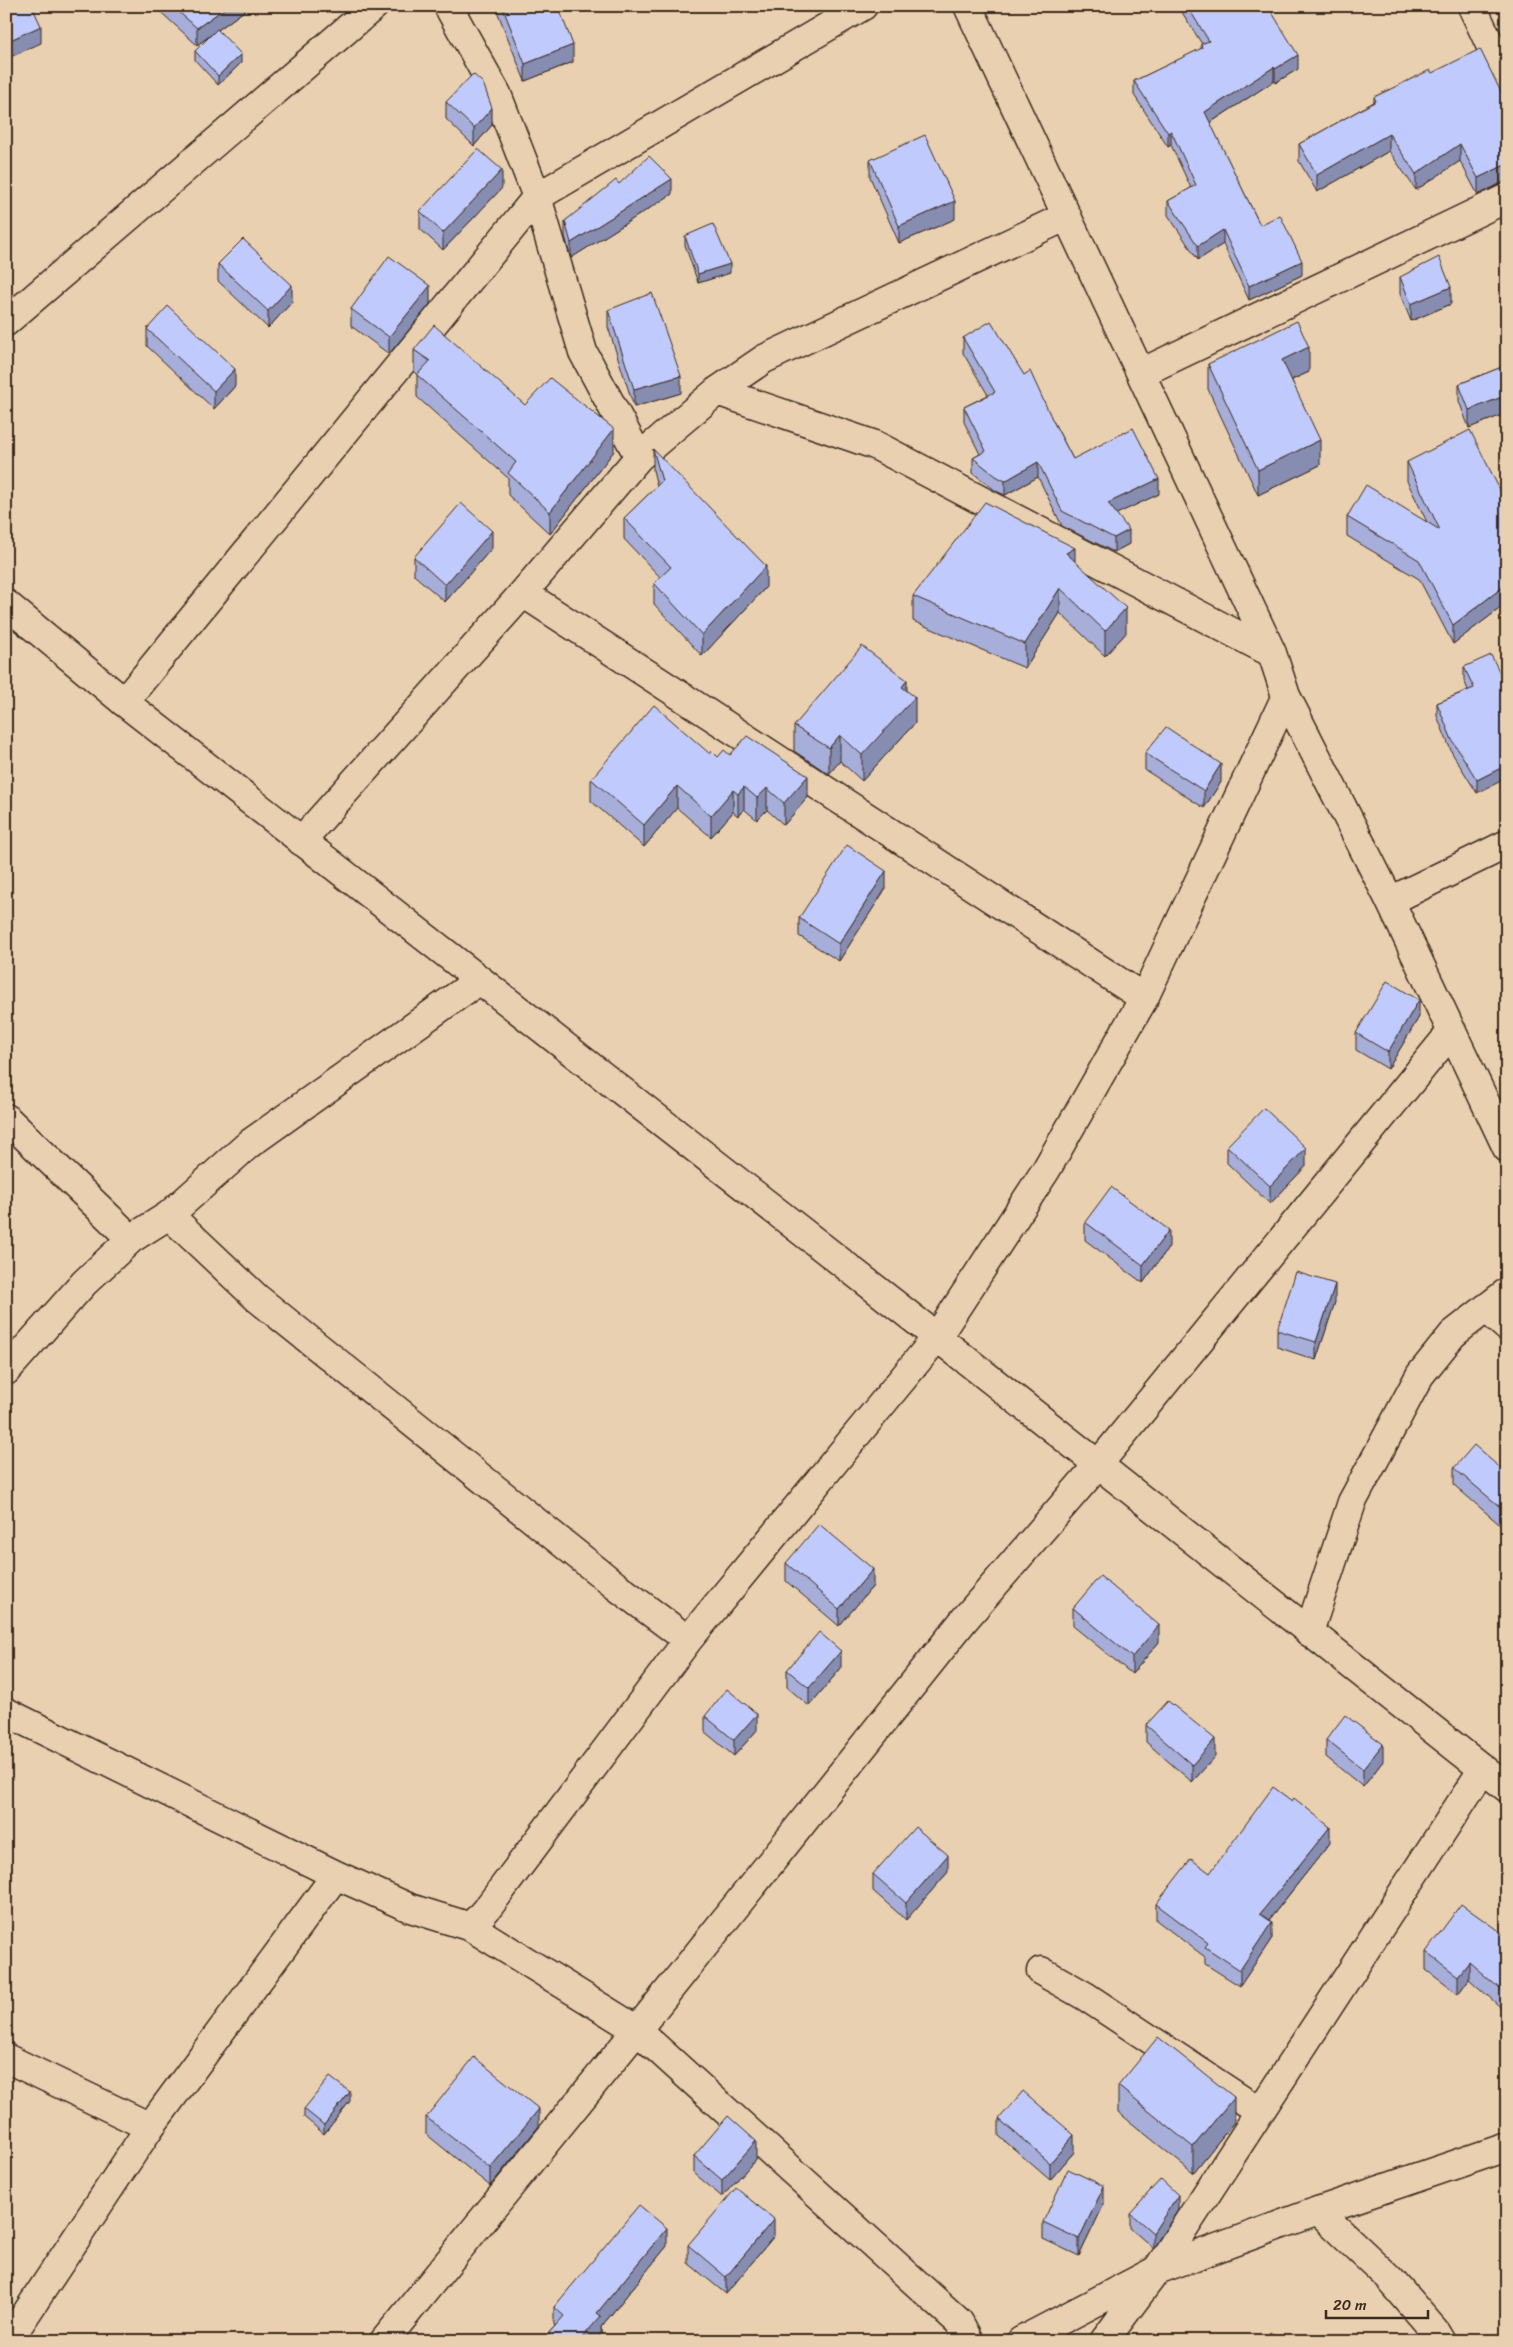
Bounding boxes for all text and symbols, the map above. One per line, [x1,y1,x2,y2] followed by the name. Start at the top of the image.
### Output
[1326,2287,1428,2319] scale bar
[1333,2292,1367,2318] text: 20 m

